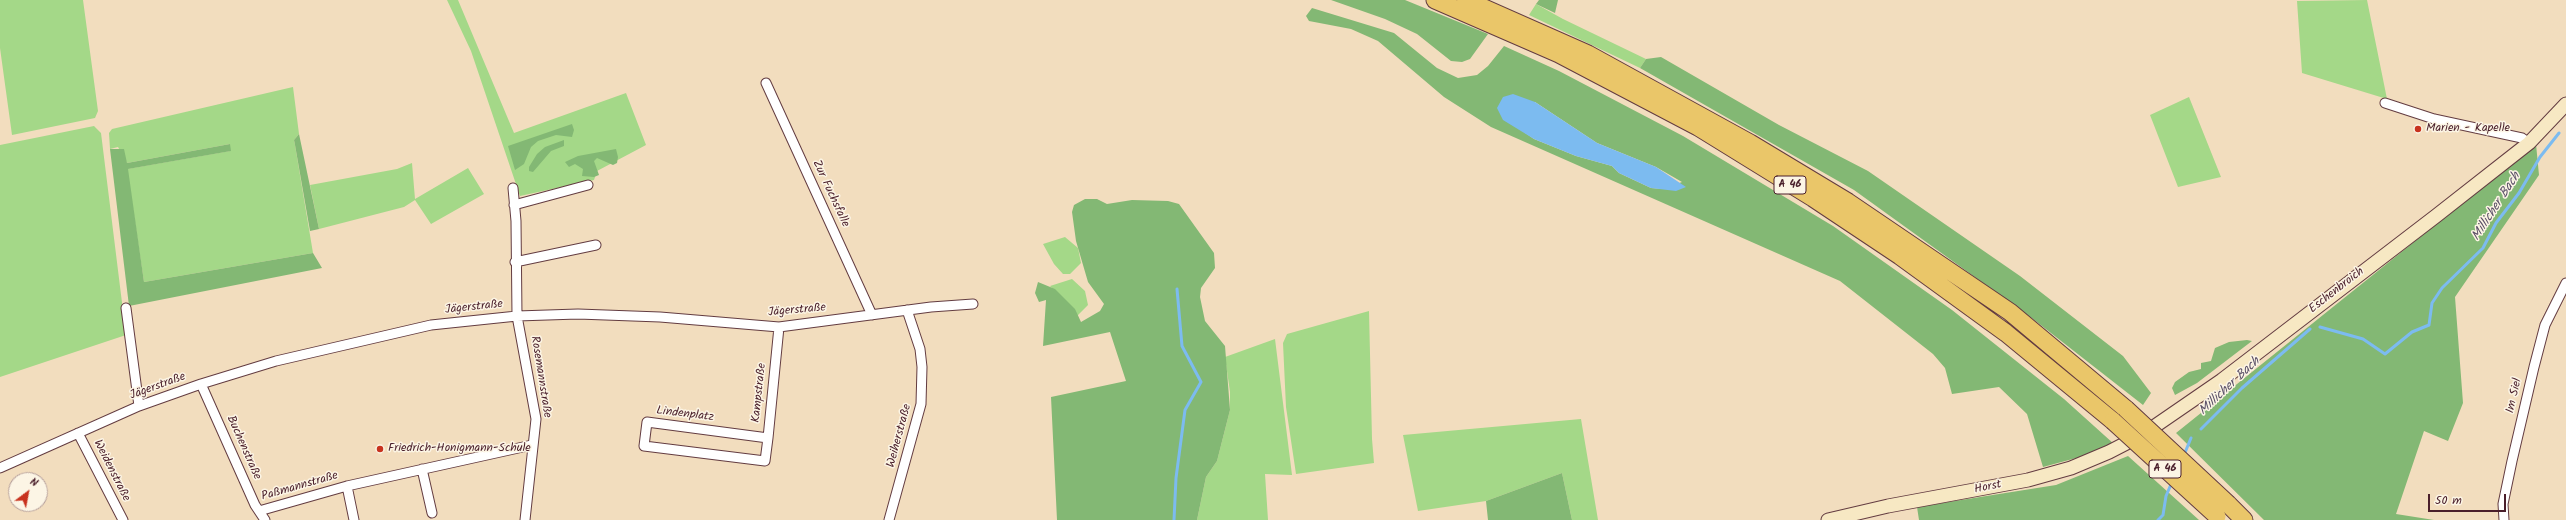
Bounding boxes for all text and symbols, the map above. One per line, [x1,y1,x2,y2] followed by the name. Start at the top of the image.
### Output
[2426,122,2510,136] place label: Marien - Kapelle
[2413,124,2423,134] marker: Marien - Kapelle
[808,158,852,230] street label: Zur Fuchsfalle
[2469,170,2525,244] water label: Millicher Bach
[1774,176,1806,194] road number: A 46
[2307,265,2367,317] street label: Eschenbroich
[444,298,504,318] street label: Jägerstraße
[767,301,827,321] street label: Jägerstraße
[526,335,554,419] street label: Rosemannstraße
[2196,355,2264,419] water label: Millicher Bach
[750,363,770,423] street label: Kampstraße
[128,370,188,404] street label: Jägerstraße
[2504,377,2526,415] street label: Im Siel
[885,403,915,469] street label: Weiherstraße
[655,404,715,426] street label: Lindenplatz
[222,414,264,482] street label: Buchenstraße
[89,438,133,504] street label: Weidenstraße
[388,442,531,456] place label: Friedrich-Honigmann-Schule
[375,444,385,454] marker: Friedrich-Honigmann-Schule
[2149,460,2181,478] road number: A 46
[260,469,340,505] street label: Paßmannstraße
[8,472,48,512] north arrow
[26,473,42,492] text: N
[1973,478,2003,498] street label: Horst
[2430,486,2508,512] scale bar
[2435,491,2462,510] text: 50 m

